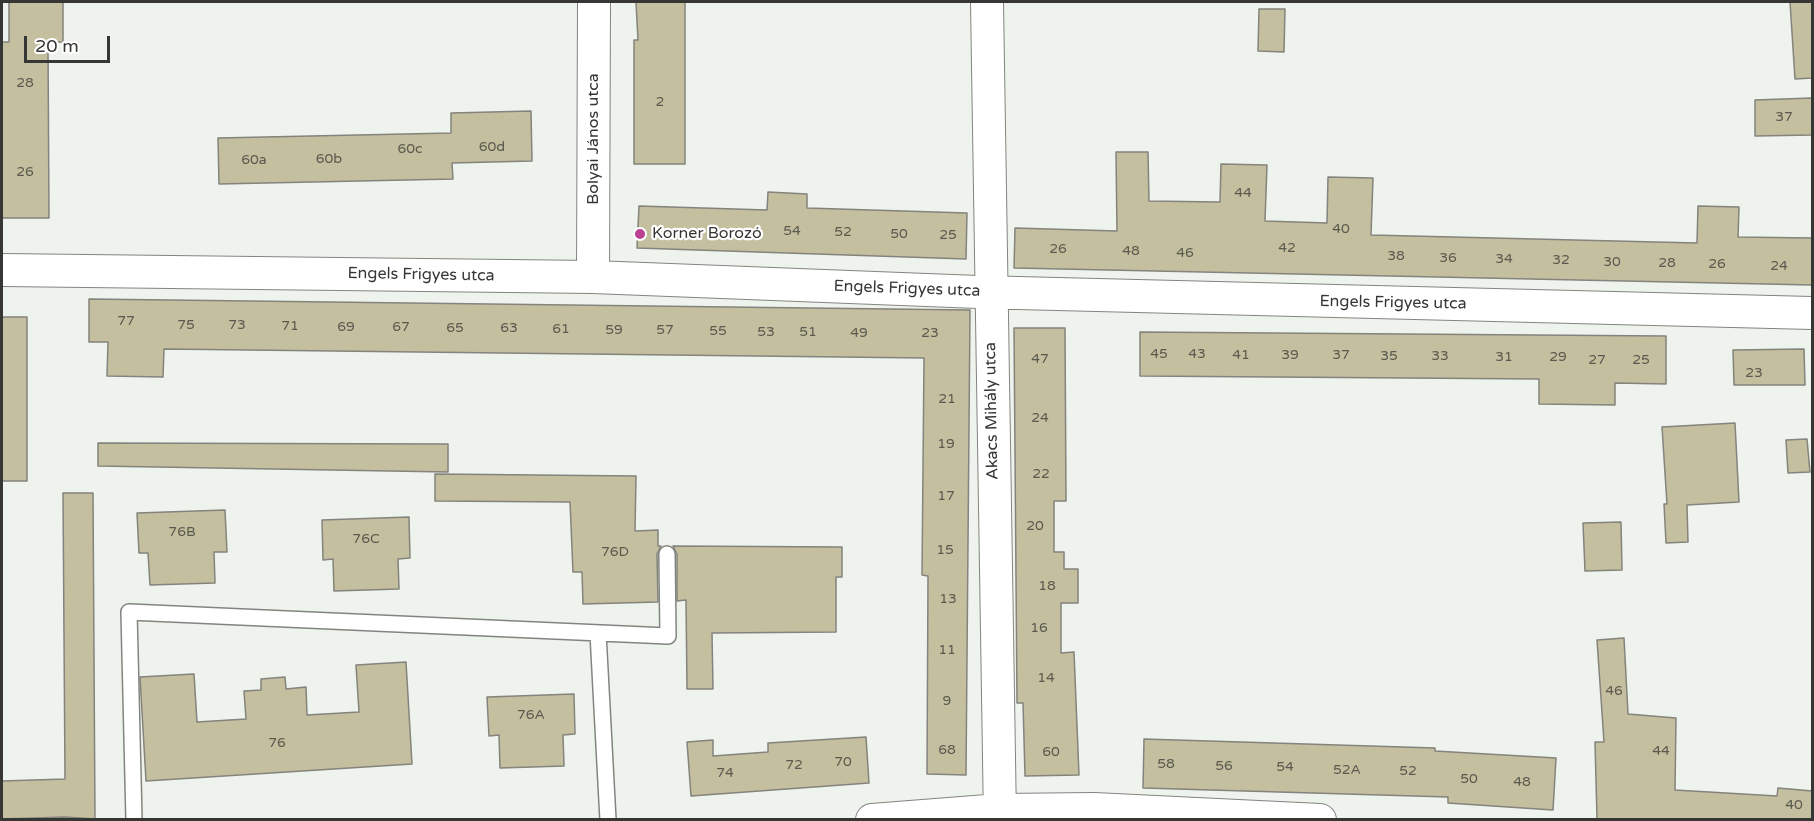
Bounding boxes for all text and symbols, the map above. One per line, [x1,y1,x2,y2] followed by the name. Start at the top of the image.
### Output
[27,24,112,62] scale bar
[35,35,79,57] text: 20 m
[584,73,604,205] street label: Bolyai János utca
[16,75,34,91] house number: 28
[656,94,664,110] house number: 2
[1775,109,1793,125] house number: 37
[479,139,505,155] house number: 60d
[397,141,423,157] house number: 60c
[316,151,342,167] house number: 60b
[241,152,267,168] house number: 60a
[16,164,34,180] house number: 26
[1234,185,1252,201] house number: 44
[1332,221,1350,237] house number: 40
[783,223,801,239] house number: 54
[652,224,762,244] place label: Korner Borozó
[834,224,852,240] house number: 52
[890,226,908,242] house number: 50
[633,227,647,241] marker: Korner Borozó
[939,227,957,243] house number: 25
[1278,240,1296,256] house number: 42
[1049,241,1067,257] house number: 26
[1122,243,1140,259] house number: 48
[1176,245,1194,261] house number: 46
[1387,248,1405,264] house number: 38
[1439,250,1457,266] house number: 36
[1495,251,1513,267] house number: 34
[1552,252,1570,268] house number: 32
[1603,254,1621,270] house number: 30
[1658,255,1676,271] house number: 28
[1708,256,1726,272] house number: 26
[1770,258,1788,274] house number: 24
[347,264,495,286] street label: Engels Frigyes utca
[833,277,981,301] street label: Engels Frigyes utca
[1319,292,1467,314] street label: Engels Frigyes utca
[117,313,135,329] house number: 77
[177,317,195,333] house number: 75
[228,317,246,333] house number: 73
[281,318,299,334] house number: 71
[337,319,355,335] house number: 69
[392,319,410,335] house number: 67
[446,320,464,336] house number: 65
[500,320,518,336] house number: 63
[552,321,570,337] house number: 61
[605,322,623,338] house number: 59
[656,322,674,338] house number: 57
[709,323,727,339] house number: 55
[757,324,775,340] house number: 53
[799,324,817,340] house number: 51
[850,325,868,341] house number: 49
[921,325,939,341] house number: 23
[981,342,1003,480] street label: Akacs Mihály utca
[1150,346,1168,362] house number: 45
[1188,346,1206,362] house number: 43
[1232,347,1250,363] house number: 41
[1281,347,1299,363] house number: 39
[1332,347,1350,363] house number: 37
[1380,348,1398,364] house number: 35
[1431,348,1449,364] house number: 33
[1495,349,1513,365] house number: 31
[1549,349,1567,365] house number: 29
[1031,351,1049,367] house number: 47
[1588,352,1606,368] house number: 27
[1632,352,1650,368] house number: 25
[1745,365,1763,381] house number: 23
[938,391,956,407] house number: 21
[1031,410,1049,426] house number: 24
[937,436,955,452] house number: 19
[1032,466,1050,482] house number: 22
[937,488,955,504] house number: 17
[1026,518,1044,534] house number: 20
[168,524,196,540] house number: 76B
[352,531,380,547] house number: 76C
[936,542,954,558] house number: 15
[601,544,629,560] house number: 76D
[1038,578,1056,594] house number: 18
[939,591,957,607] house number: 13
[1030,620,1048,636] house number: 16
[938,642,956,658] house number: 11
[1037,670,1055,686] house number: 14
[1605,683,1623,699] house number: 46
[943,693,951,709] house number: 9
[517,707,545,723] house number: 76A
[268,735,286,751] house number: 76
[938,742,956,758] house number: 68
[1652,743,1670,759] house number: 44
[1042,744,1060,760] house number: 60
[834,754,852,770] house number: 70
[1157,756,1175,772] house number: 58
[785,757,803,773] house number: 72
[1215,758,1233,774] house number: 56
[1276,759,1294,775] house number: 54
[1333,762,1361,778] house number: 52A
[1399,763,1417,779] house number: 52
[716,765,734,781] house number: 74
[1460,771,1478,787] house number: 50
[1513,774,1531,790] house number: 48
[1785,797,1803,813] house number: 40

